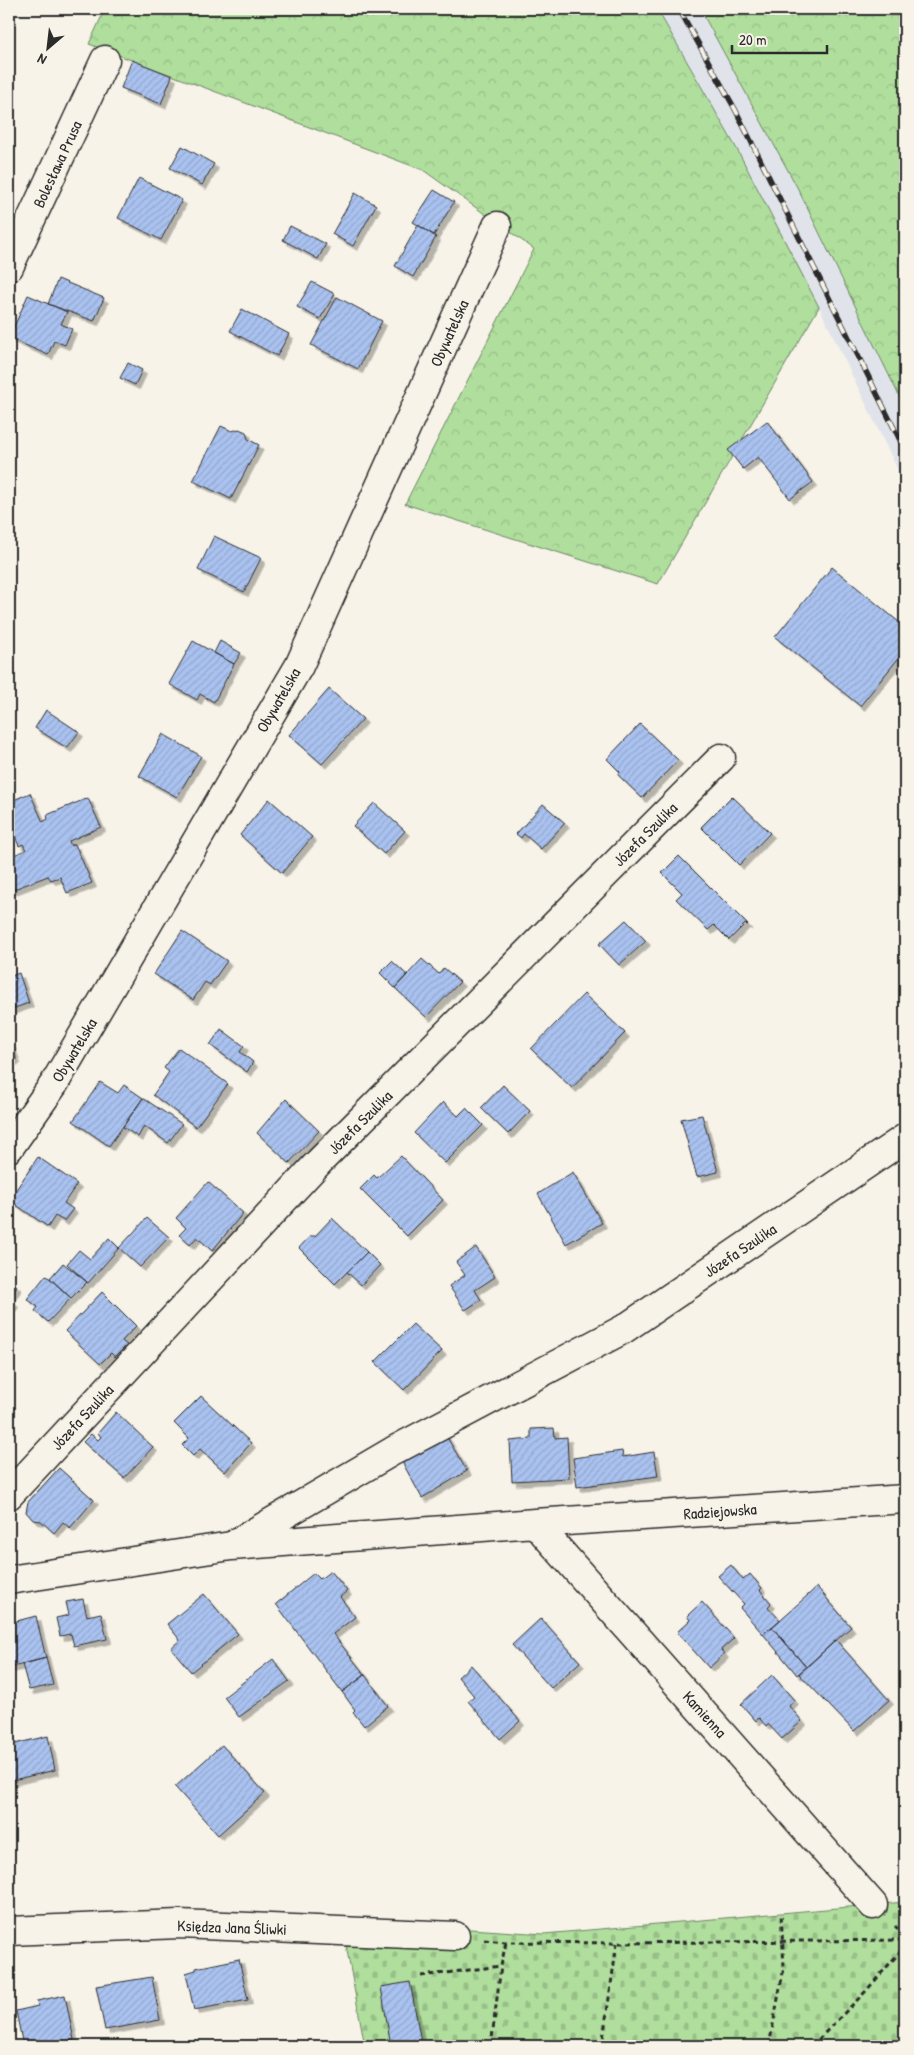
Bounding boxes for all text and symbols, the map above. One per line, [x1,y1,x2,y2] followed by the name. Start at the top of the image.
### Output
[22,22,72,72] north arrow
[732,22,826,54] scale bar
[739,29,766,50] text: 20 m
[33,50,49,70] text: N
[27,117,87,211] street label: Bolesława Prusa
[424,296,474,370] street label: Obywatelska
[251,664,305,736] street label: Obywatelska
[608,797,682,871] street label: Józefa Szulika
[46,1014,102,1086] street label: Obywatelska
[323,1085,397,1159] street label: Józefa Szulika
[700,1218,780,1282] street label: Józefa Szulika
[46,1379,118,1455] street label: Józefa Szulika
[683,1497,757,1525] street label: Radziejowska
[678,1686,732,1742] street label: Kamienna
[177,1914,287,1940] street label: Księdza Jana Śliwki

